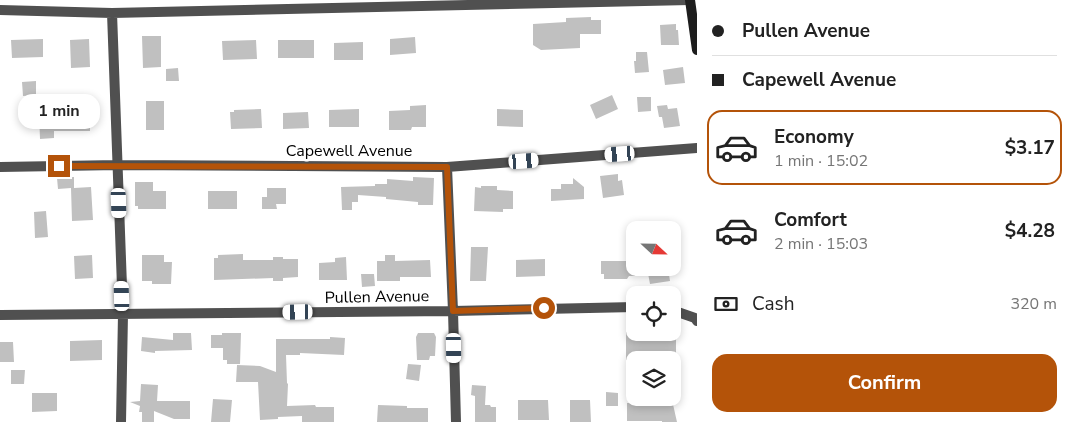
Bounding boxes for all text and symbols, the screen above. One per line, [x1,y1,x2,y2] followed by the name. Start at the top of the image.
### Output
[742,18,870,44] text: Pullen Avenue
[742,67,896,93] text: Capewell Avenue
[18,94,100,128] callout: 1 min
[38,100,80,122] text: 1 min
[774,124,854,150] text: Economy
[714,125,759,170] icon: car
[1005,135,1055,161] text: $3.17
[286,140,412,162] street label: Capewell Avenue
[604,145,635,163] car
[774,150,868,172] text: 1 min · 15:02
[508,152,539,170] car
[48,155,70,177] route end
[110,188,127,218] car
[774,207,847,233] text: Comfort
[714,208,759,253] icon: car
[1005,218,1055,244] text: $4.28
[626,221,681,276] north arrow
[626,221,681,406] map controls
[774,233,868,255] text: 2 min · 15:03
[113,281,130,311] car
[325,285,429,309] street label: Pullen Avenue
[626,286,681,341] button: locate
[712,290,740,318] icon: cash
[752,291,794,317] text: Cash
[1010,293,1057,315] text: 320 m
[533,297,555,319] route start
[282,304,313,320] car
[446,333,461,363] car
[626,351,681,406] button: layers
[712,354,1057,412] button: Confirm

